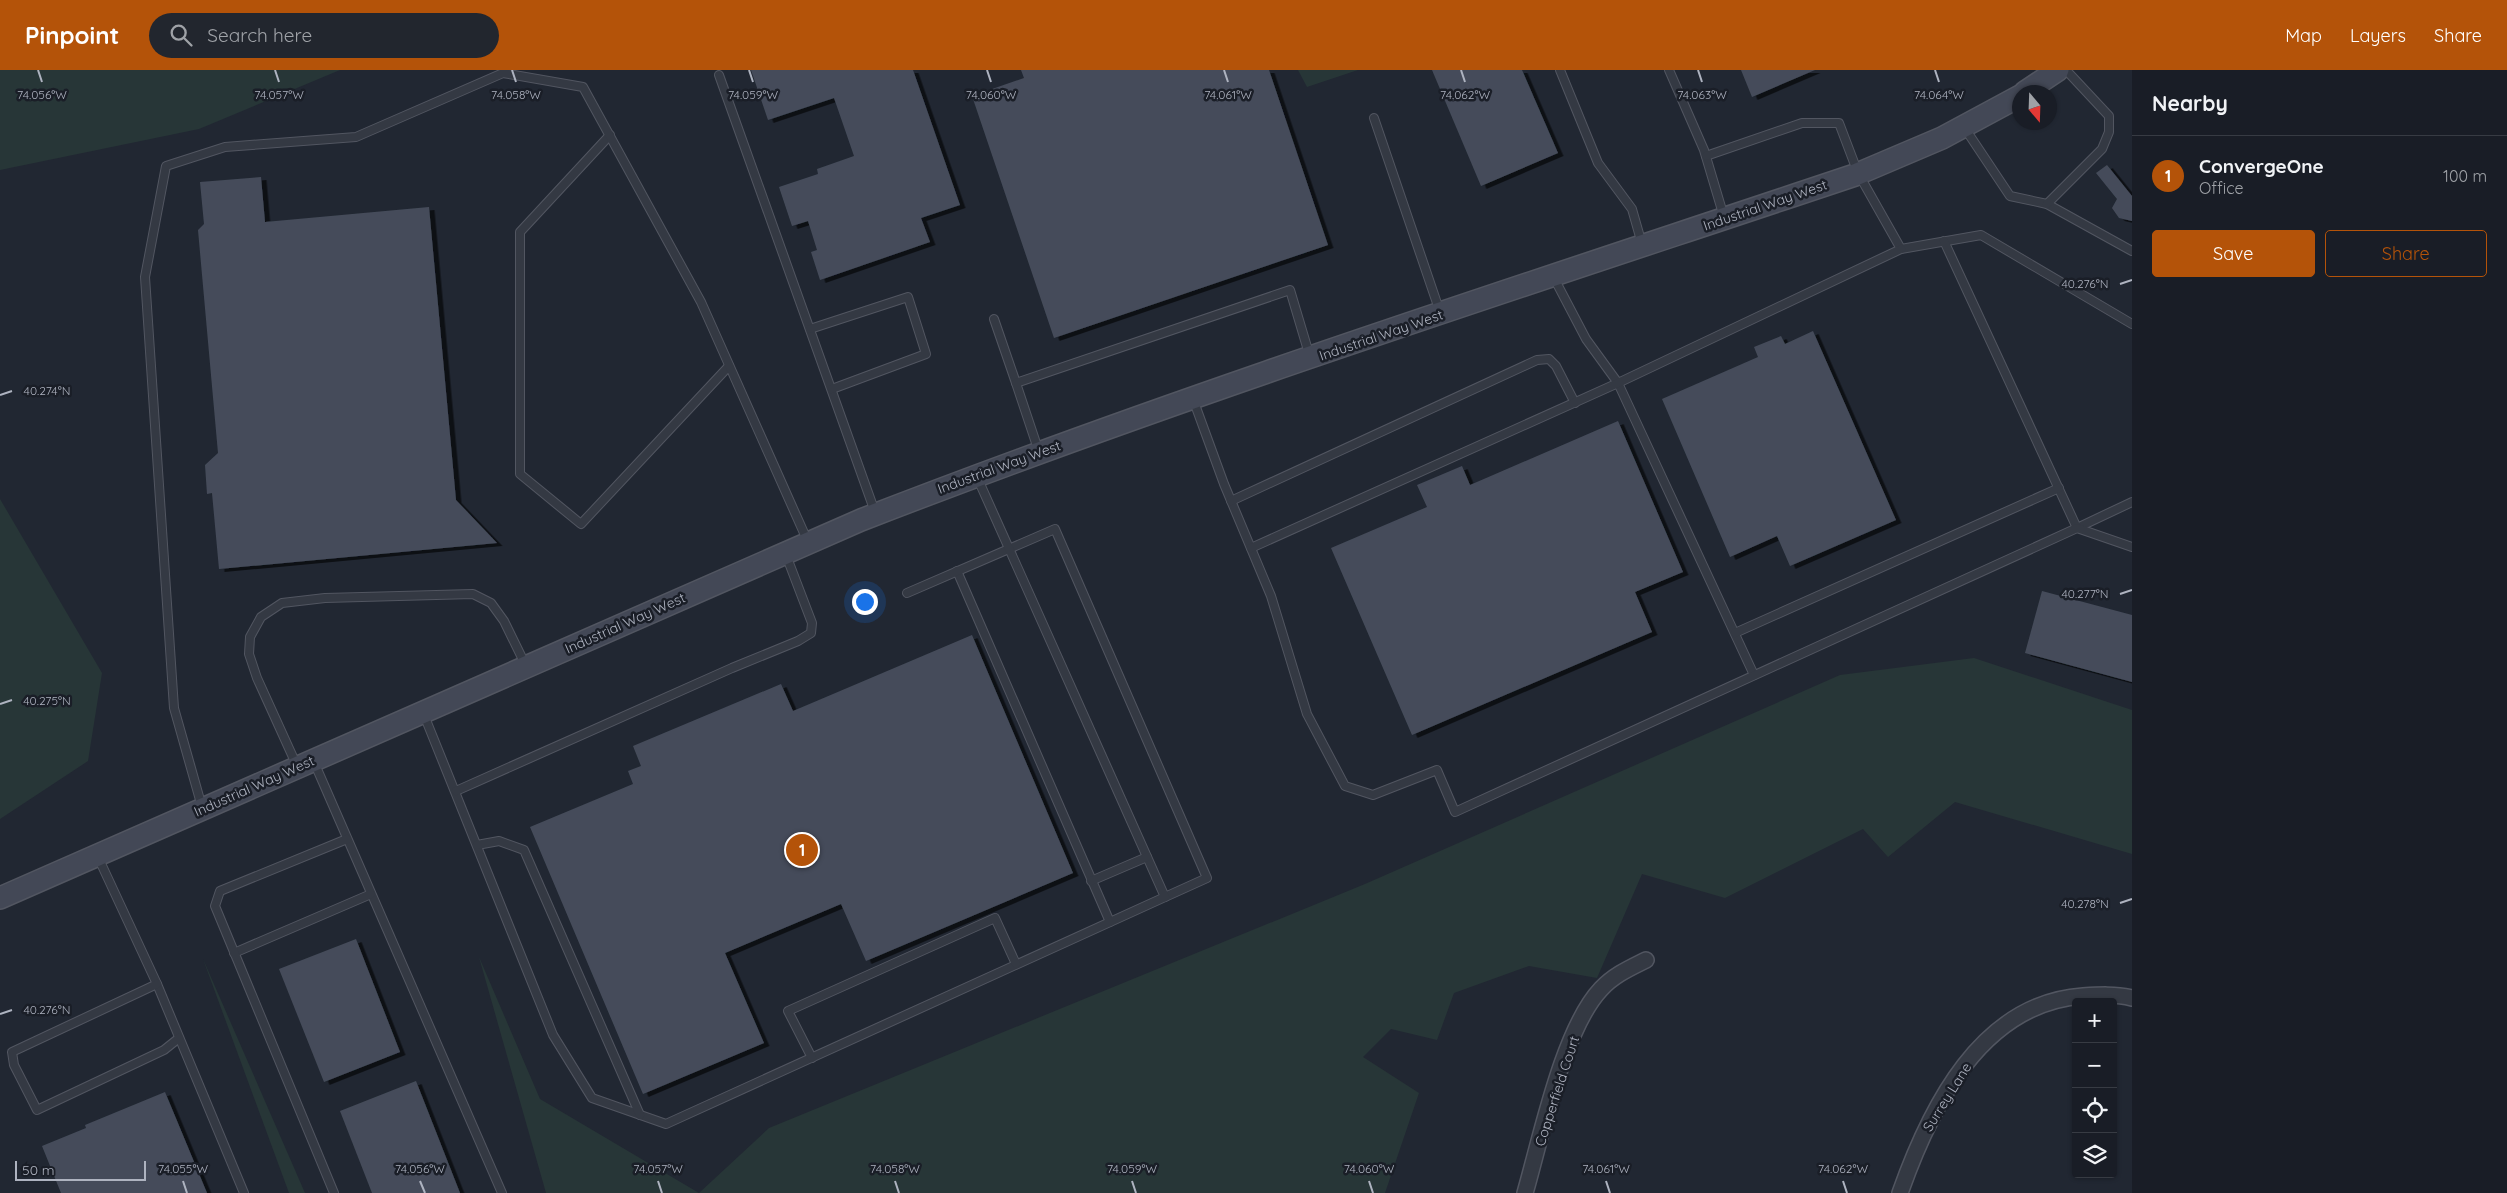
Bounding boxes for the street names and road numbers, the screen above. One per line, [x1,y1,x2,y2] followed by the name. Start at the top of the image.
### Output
[1701,175,1829,235] street label: Industrial Way West
[1317,305,1445,365] street label: Industrial Way West
[935,436,1063,498] street label: Industrial Way West
[562,588,688,658] street label: Industrial Way West
[191,751,317,821] street label: Industrial Way West
[1531,1033,1583,1148] street label: Copperfield Court
[1919,1059,1975,1135] street label: Surrey Lane

